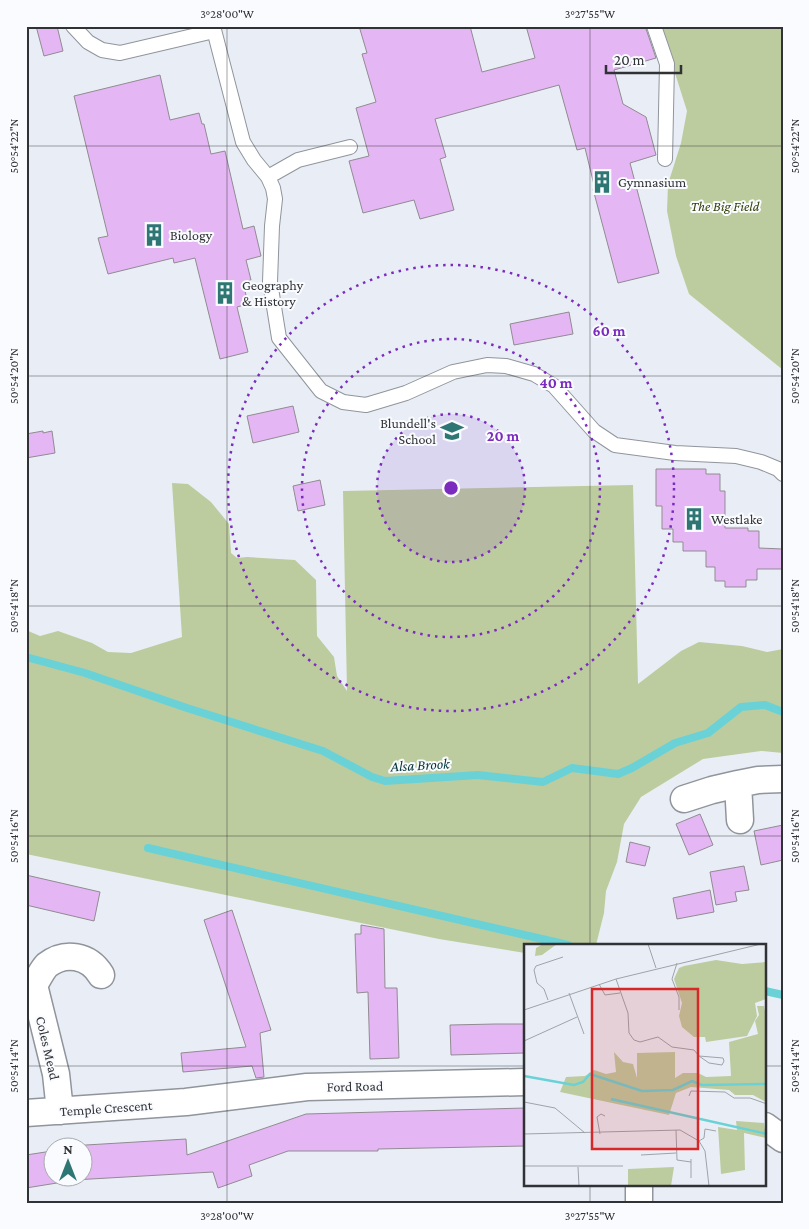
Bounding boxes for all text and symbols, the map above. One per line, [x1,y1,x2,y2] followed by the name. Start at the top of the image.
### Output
[200,7,254,21] text: 3°28'00"W
[565,7,615,21] text: 3°27'55"W
[606,42,682,74] scale bar
[614,52,645,68] text: 20 m
[7,118,21,173] text: 50°54'22"N
[788,118,802,173] text: 50°54'22"N
[589,169,615,195] building icon: Gymnasium
[618,174,686,190] place label: Gymnasium
[691,198,760,214] park label: The Big Field
[141,222,167,248] building icon: Biology
[170,227,213,243] place label: Biology
[242,277,304,309] place label: Geography & History
[212,280,238,306] building icon: Geography & History
[593,323,626,339] text: 60 m
[7,348,21,404] text: 50°54'20"N
[788,348,802,404] text: 50°54'20"N
[540,375,573,391] text: 40 m
[380,415,436,447] place label: Blundell's School
[439,418,465,444] school or university icon: Blundell's School
[487,428,519,444] text: 20 m
[442,479,460,497] centre of rings
[681,506,707,532] building icon: Westlake
[711,511,762,527] place label: Westlake
[7,579,21,633] text: 50°54'18"N
[788,579,802,633] text: 50°54'18"N
[389,755,451,775] water label: Alsa Brook
[7,809,21,863] text: 50°54'16"N
[788,809,802,863] text: 50°54'16"N
[524,944,766,1186] inset map
[33,1015,63,1082] street label: Coles Mead
[7,1039,21,1093] text: 50°54'14"N
[788,1039,802,1093] text: 50°54'14"N
[327,1077,384,1094] street label: Ford Road
[59,1097,153,1119] street label: Temple Crescent
[42,1136,92,1186] north arrow
[63,1141,73,1157] text: N
[200,1209,254,1223] text: 3°28'00"W
[565,1209,615,1223] text: 3°27'55"W

